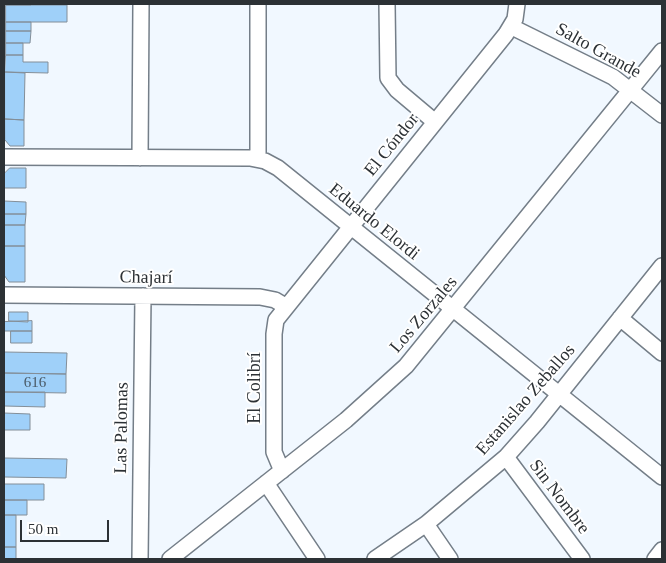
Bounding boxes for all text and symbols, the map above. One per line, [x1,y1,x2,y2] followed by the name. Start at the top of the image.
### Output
[551,19,645,83] street label: Salto Grande
[360,109,424,181] street label: El Cóndor
[324,179,424,265] street label: Eduardo Elordi
[119,267,173,289] street label: Chajarí
[386,272,462,358] street label: Los Zorzales
[472,340,580,460] street label: Estanislao Zeballos
[244,352,266,424] street label: El Colibrí
[24,374,46,392] house number: 616
[110,382,134,474] street label: Las Palomas
[524,456,594,538] street label: Sin Nombre
[22,510,111,542] scale bar
[28,521,58,537] text: 50 m

